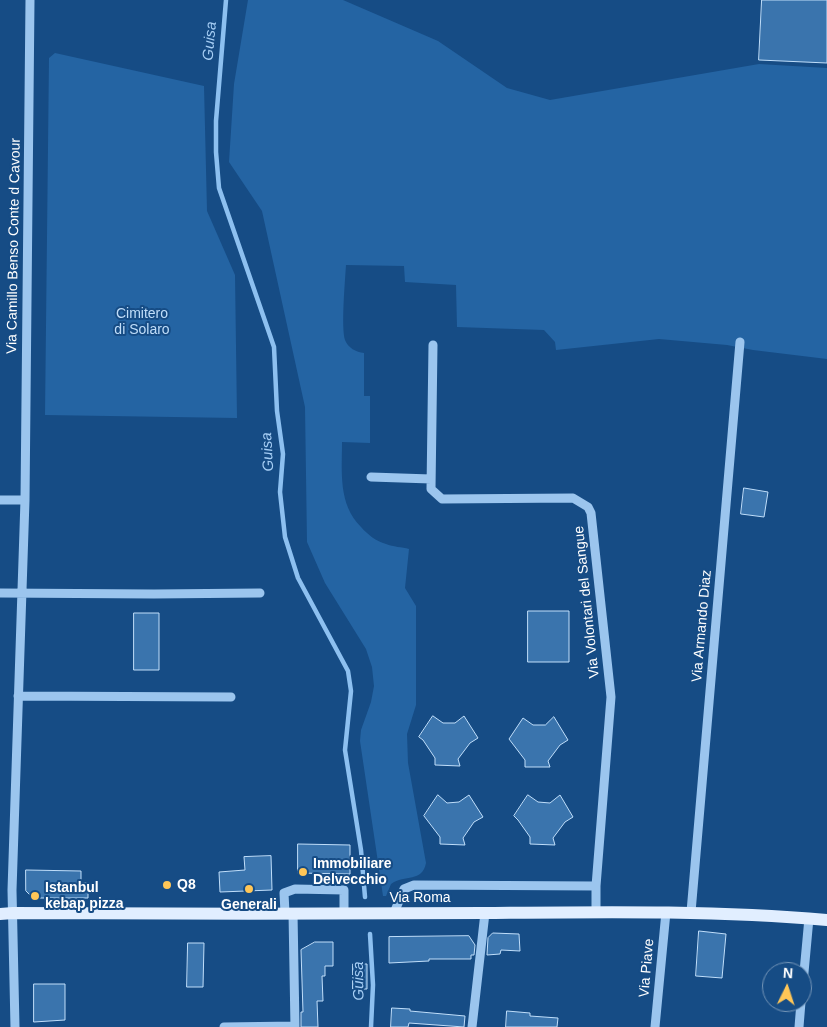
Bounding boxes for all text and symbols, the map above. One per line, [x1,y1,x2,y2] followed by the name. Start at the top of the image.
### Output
[199,21,221,61] water label: Guisa
[4,138,24,354] street label: Via Camillo Benso Conte d Cavour
[114,306,170,338] park label: Cimitero di Solaro
[258,432,278,472] water label: Guisa
[571,525,603,679] street label: Via Volontari del Sangue
[689,569,715,683] street label: Via Armando Diaz
[313,856,392,889] place label: Immobiliare Delvecchio
[297,866,309,878] marker: Immobiliare Delvecchio
[177,877,196,893] place label: Q8
[161,879,173,891] marker: Q8
[45,880,124,912] place label: Istanbul kebap pizza
[243,883,255,895] marker: Generali
[29,890,41,902] marker: Istanbul kebap pizza
[389,890,451,906] street label: Via Roma
[221,897,277,913] place label: Generali
[636,938,658,998] street label: Via Piave
[350,961,368,1001] water label: Guisa
[762,962,812,1012] north arrow
[782,965,794,981] text: N

